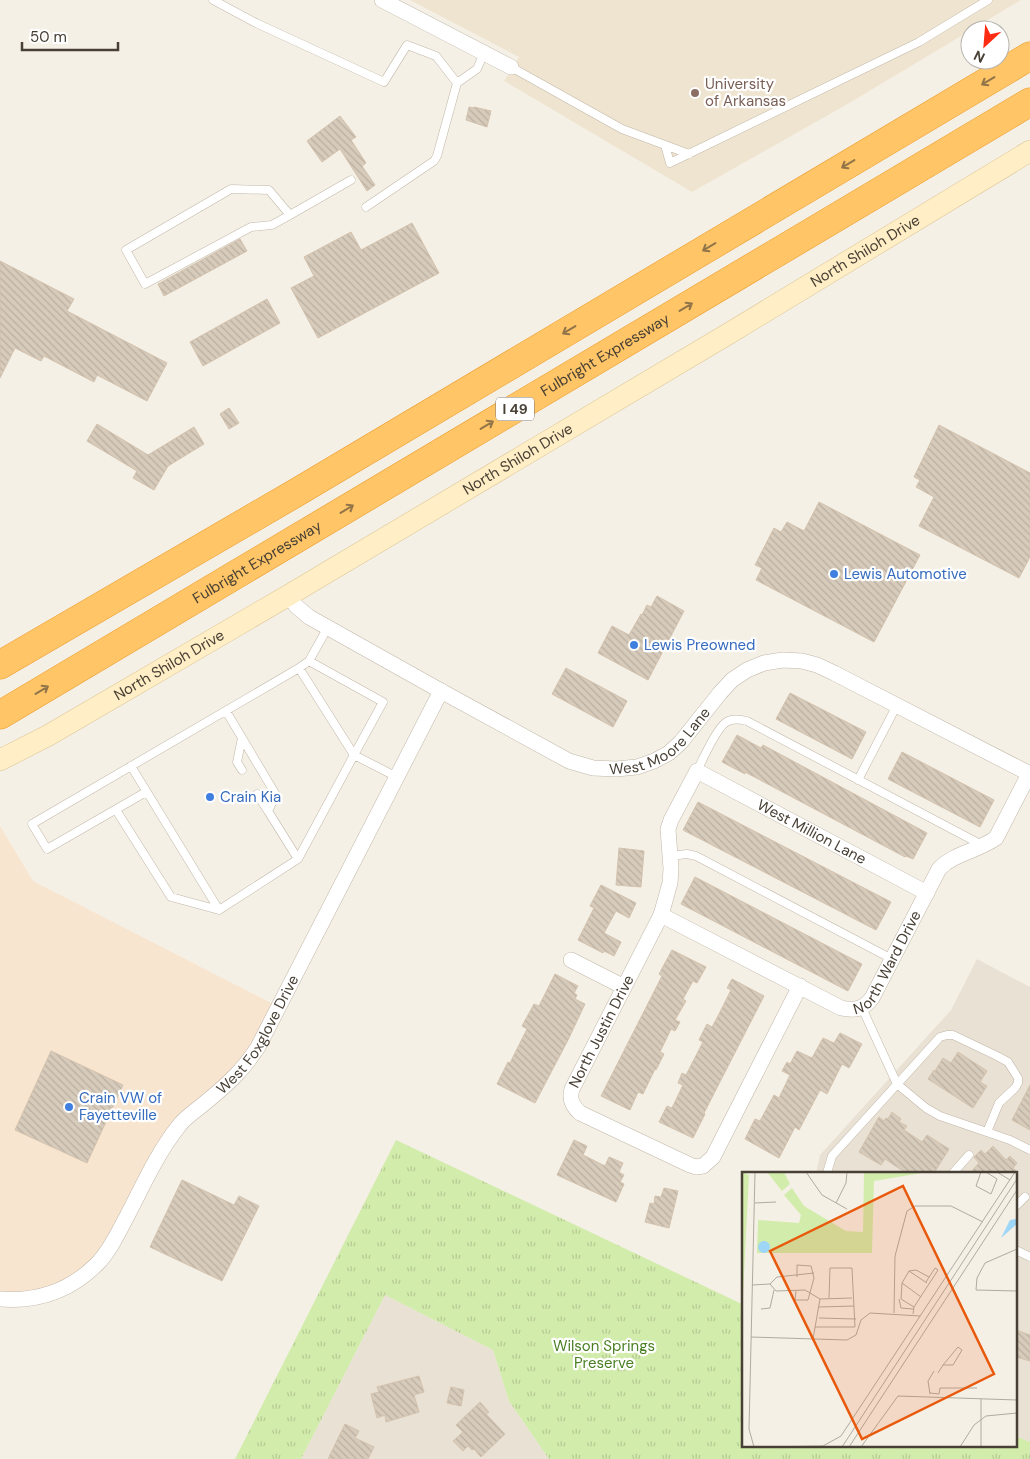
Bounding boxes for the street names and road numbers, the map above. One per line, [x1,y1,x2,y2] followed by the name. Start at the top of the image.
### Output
[807,210,924,292] street label: North Shiloh Drive
[537,308,674,401] street label: Fulbright Expressway
[496,398,534,420] road number: I 49
[459,419,577,499] street label: North Shiloh Drive
[189,516,326,608] street label: Fulbright Expressway
[110,625,228,705] street label: North Shiloh Drive
[608,703,715,780] street label: West Moore Lane
[754,795,870,869] street label: West Million Lane
[851,907,926,1019] street label: North Ward Drive
[212,972,303,1099] street label: West Foxglove Drive
[564,972,639,1091] street label: North Justin Drive

